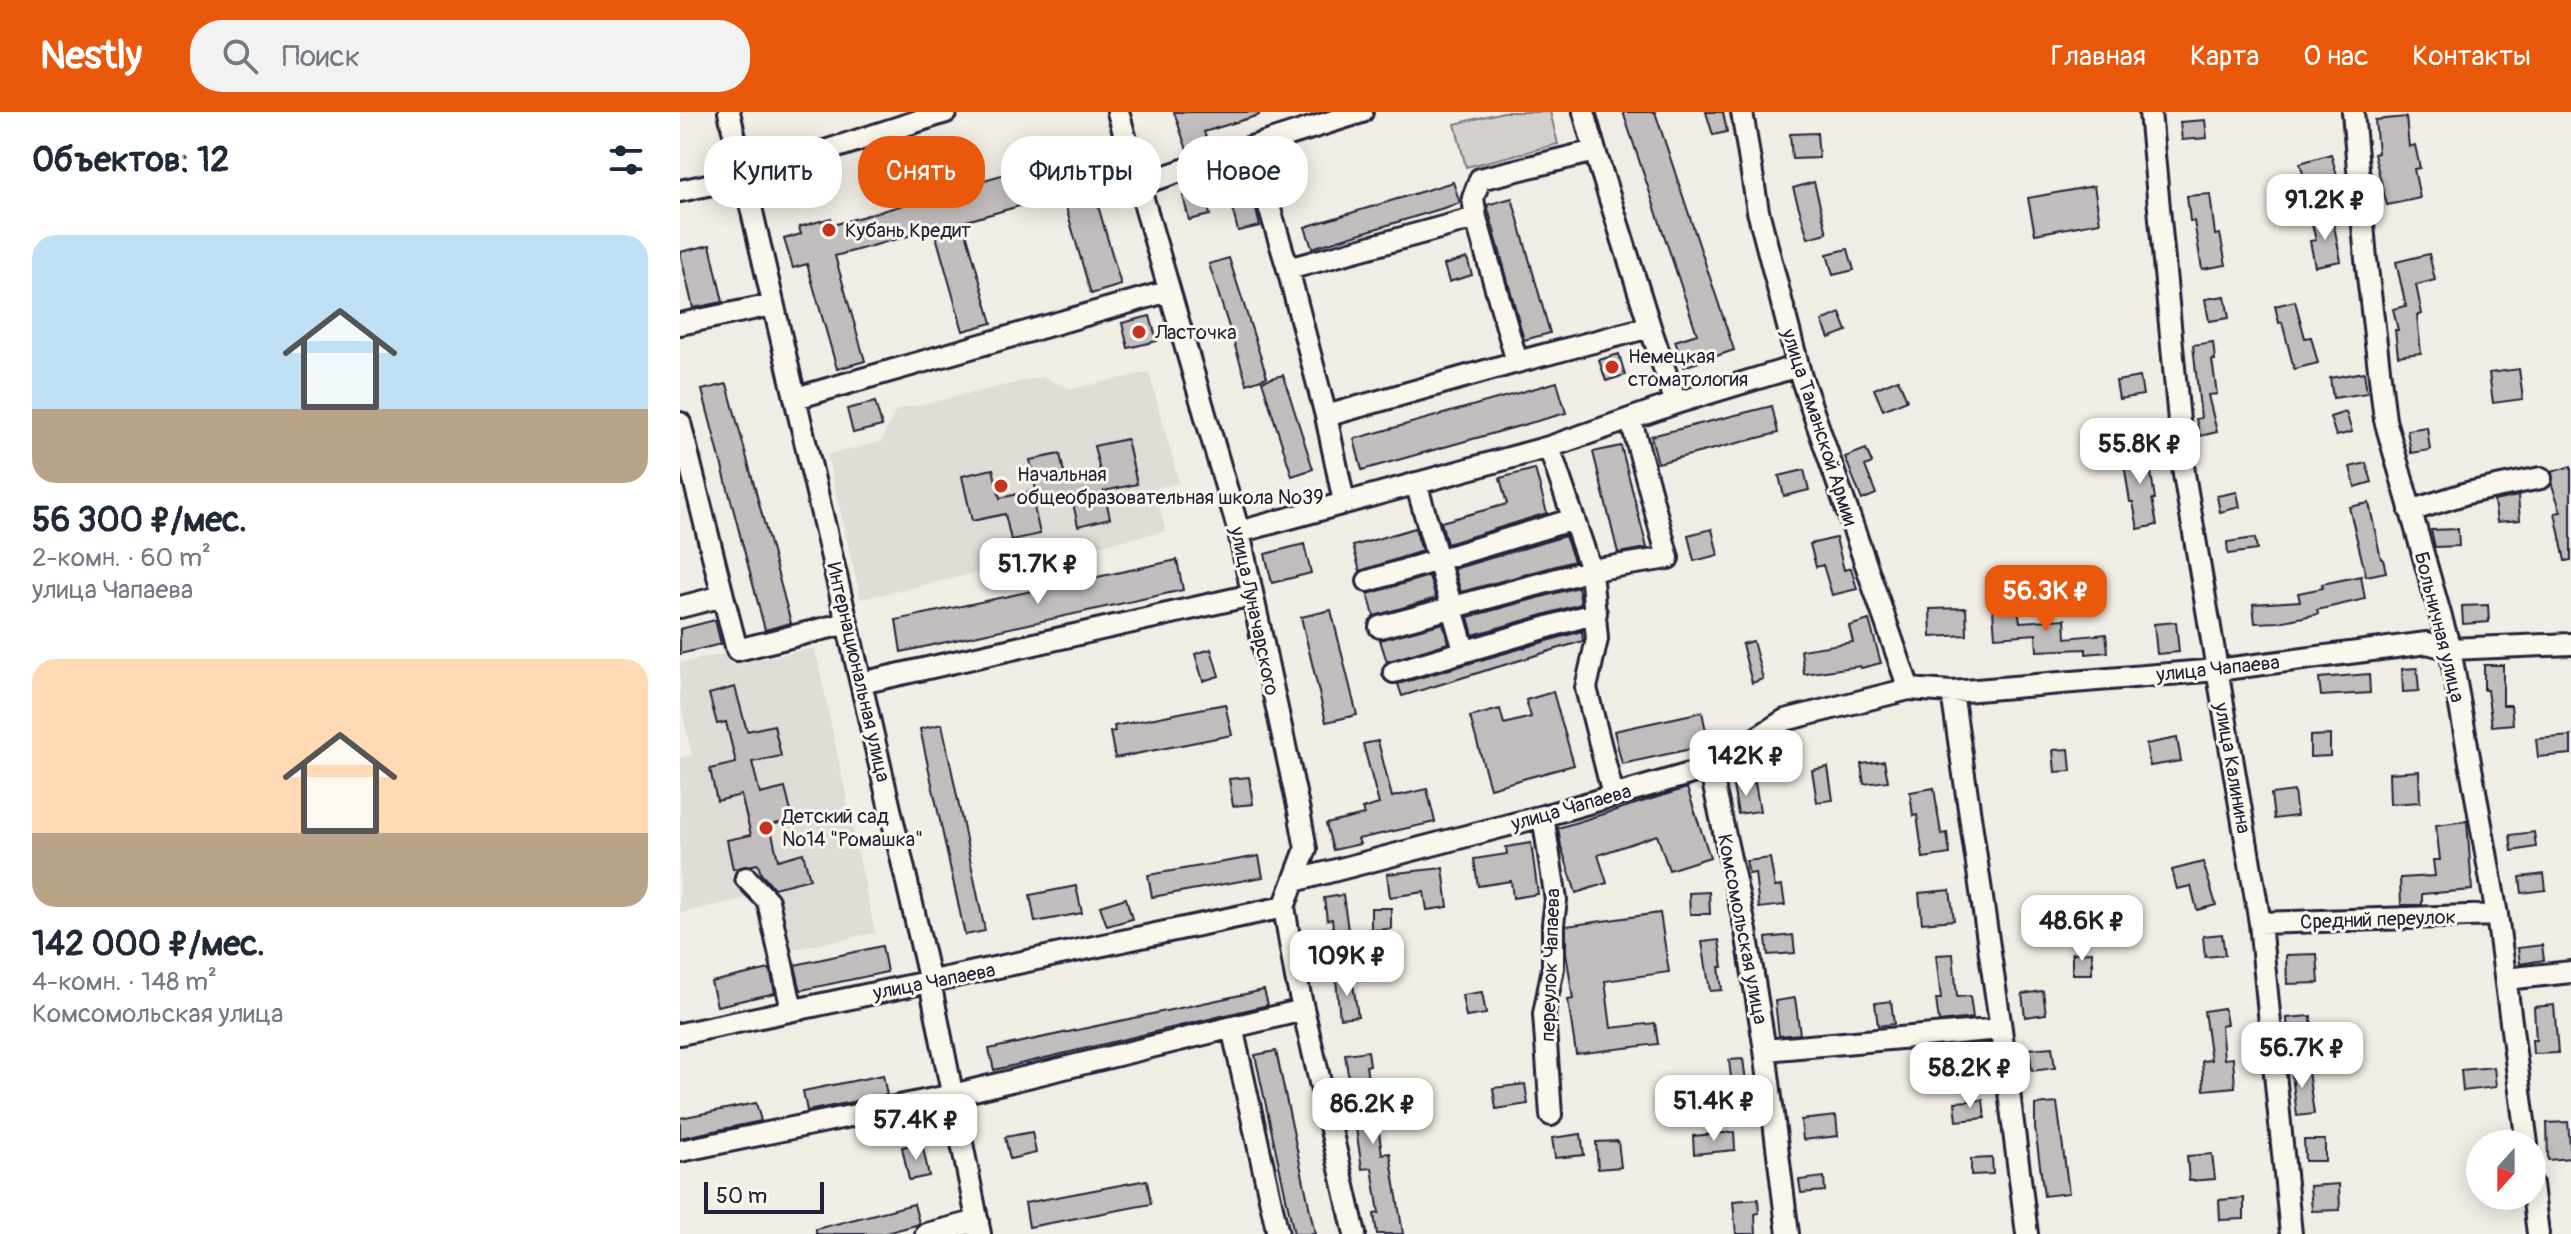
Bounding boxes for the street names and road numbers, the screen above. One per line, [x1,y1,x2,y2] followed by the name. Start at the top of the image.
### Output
[1776,325,1863,529] street label: улица Таманской Армии
[1224,524,1285,698] street label: улица Луначарского
[2409,549,2470,705] street label: Больничная улица
[821,560,896,784] street label: Интернациональная улица
[2154,650,2281,688] street label: улица Чапаева
[2209,700,2256,836] street label: улица Калинина
[1507,778,1634,837] street label: улица Чапаева
[1712,832,1773,1026] street label: Комсомольская улица
[1535,888,1566,1042] street label: переулок Чапаева
[2300,904,2456,935] street label: Средний переулок
[870,957,997,1006] street label: улица Чапаева

